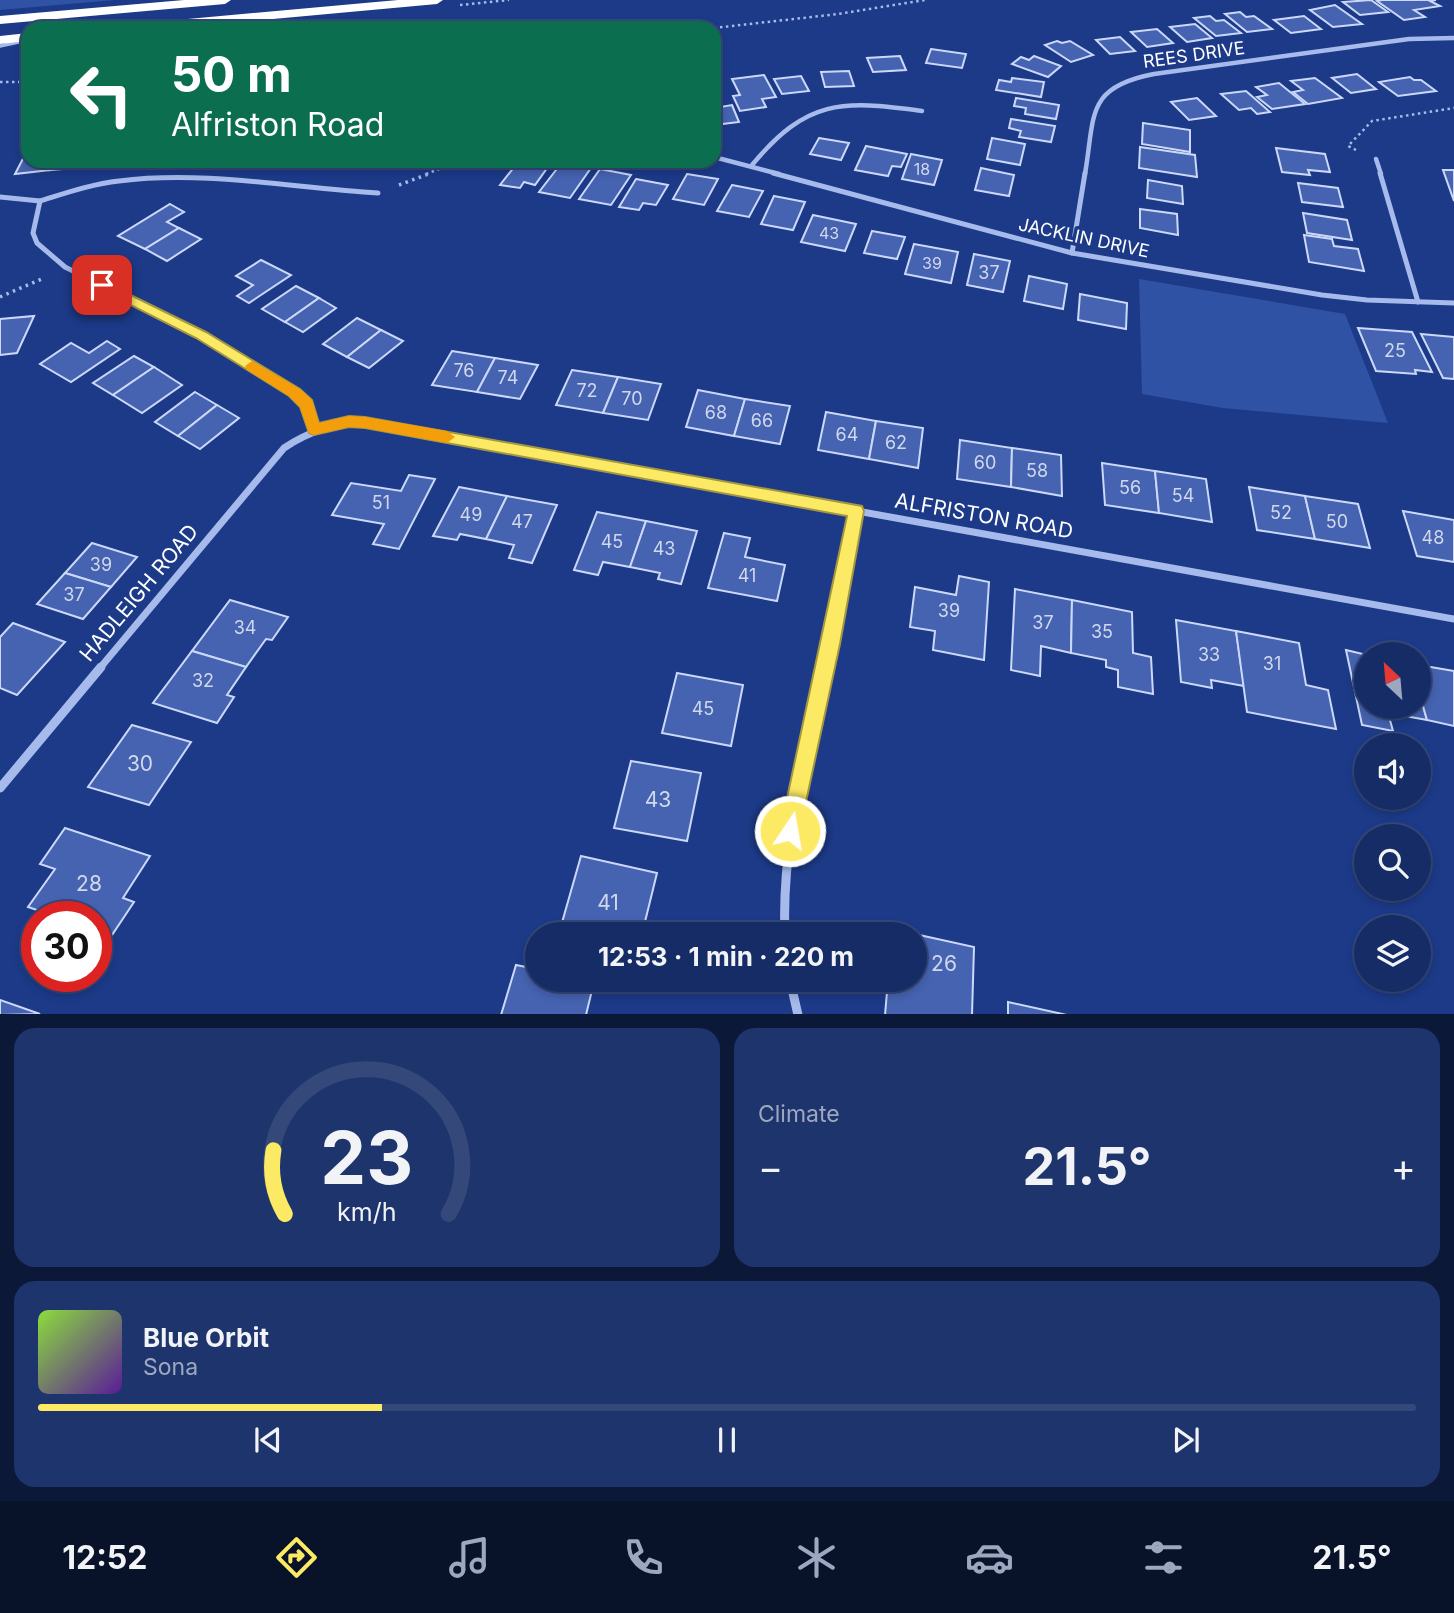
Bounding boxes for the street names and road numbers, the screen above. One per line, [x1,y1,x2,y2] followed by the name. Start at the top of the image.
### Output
[1142,37,1246,72] street label: REES DRIVE
[1017,213,1151,262] street label: JACKLIN DRIVE
[893,488,1075,543] street label: ALFRISTON ROAD
[74,519,203,666] street label: HADLEIGH ROAD

